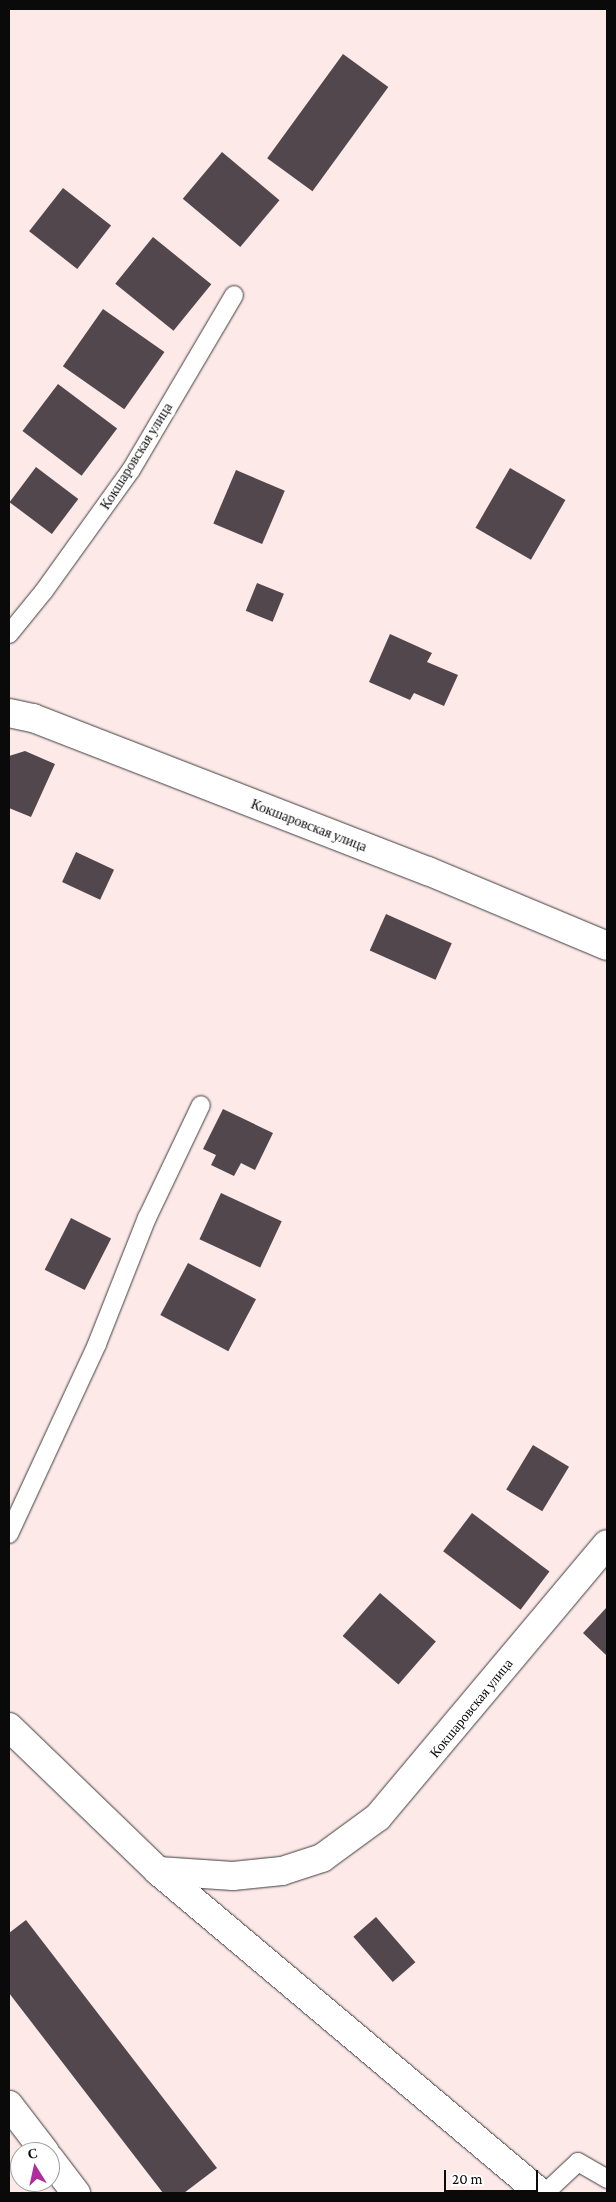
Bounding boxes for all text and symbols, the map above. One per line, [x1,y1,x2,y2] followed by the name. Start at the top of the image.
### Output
[96,400,176,512] street label: Кокшаровская улица
[249,795,369,855] street label: Кокшаровская улица
[426,1655,516,1761] street label: Кокшаровская улица
[10,2142,60,2192] north arrow
[26,2144,39,2162] text: С
[446,2160,540,2192] scale bar
[452,2171,483,2187] text: 20 m

